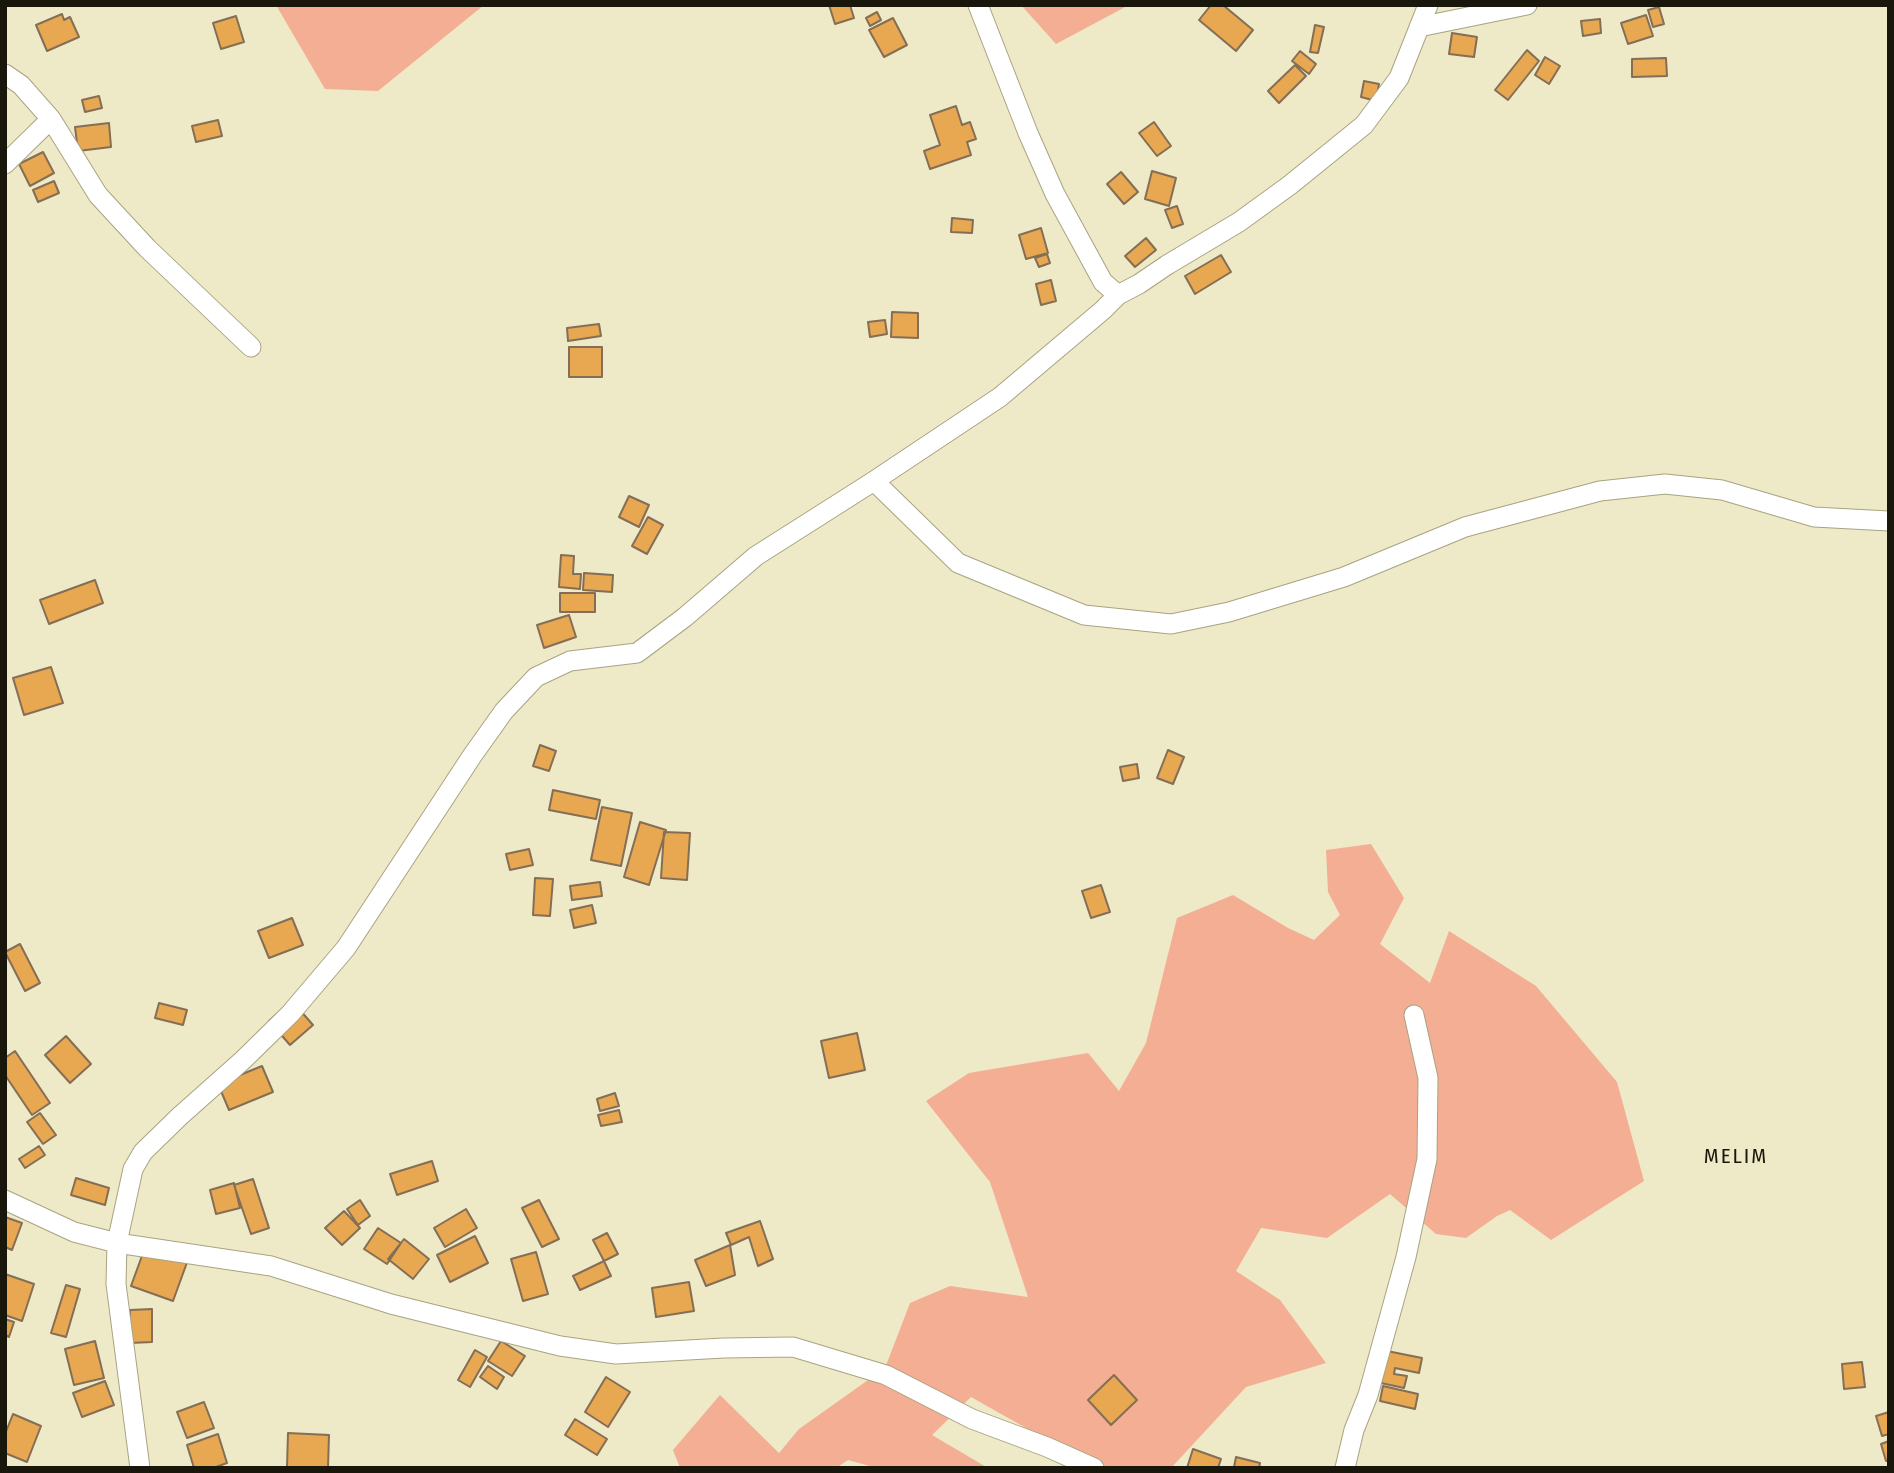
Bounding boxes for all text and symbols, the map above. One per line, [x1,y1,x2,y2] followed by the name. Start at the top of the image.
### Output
[1704,1144,1768,1170] district label: MELIM

